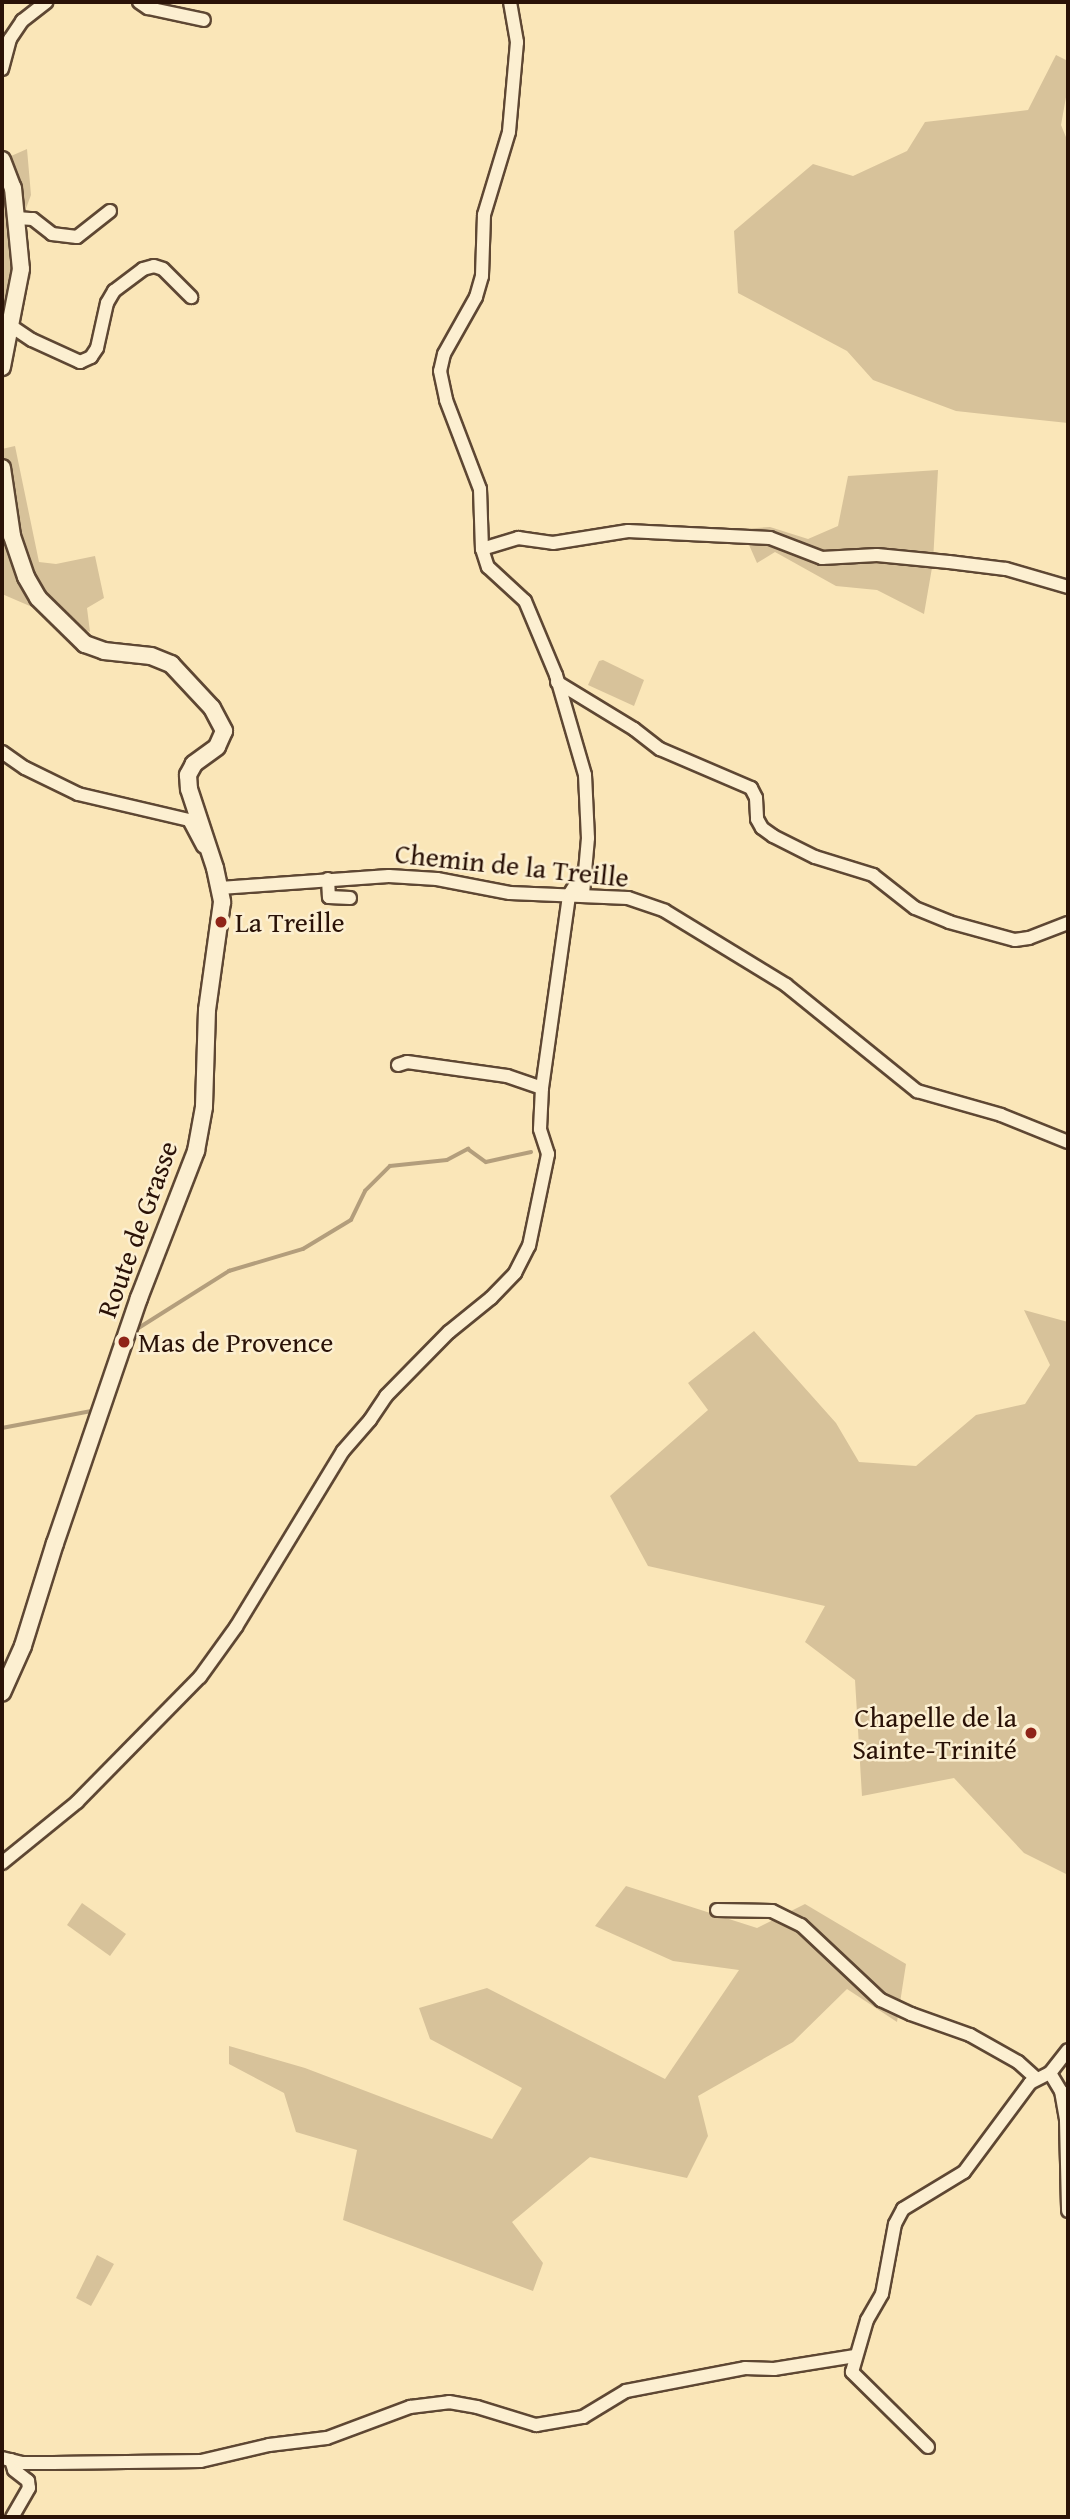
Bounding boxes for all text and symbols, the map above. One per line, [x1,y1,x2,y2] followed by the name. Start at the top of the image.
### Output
[393,836,631,894] street label: Chemin de la Treille
[235,905,345,939] place label: La Treille
[213,914,229,930] marker: La Treille
[90,1136,184,1322] street label: Route de Grasse
[138,1325,333,1359] place label: Mas de Provence
[116,1334,132,1350] marker: Mas de Provence
[852,1700,1017,1766] place label: Chapelle de la Sainte-Trinité
[1023,1725,1039,1741] marker: Chapelle de la Sainte-Trinité

